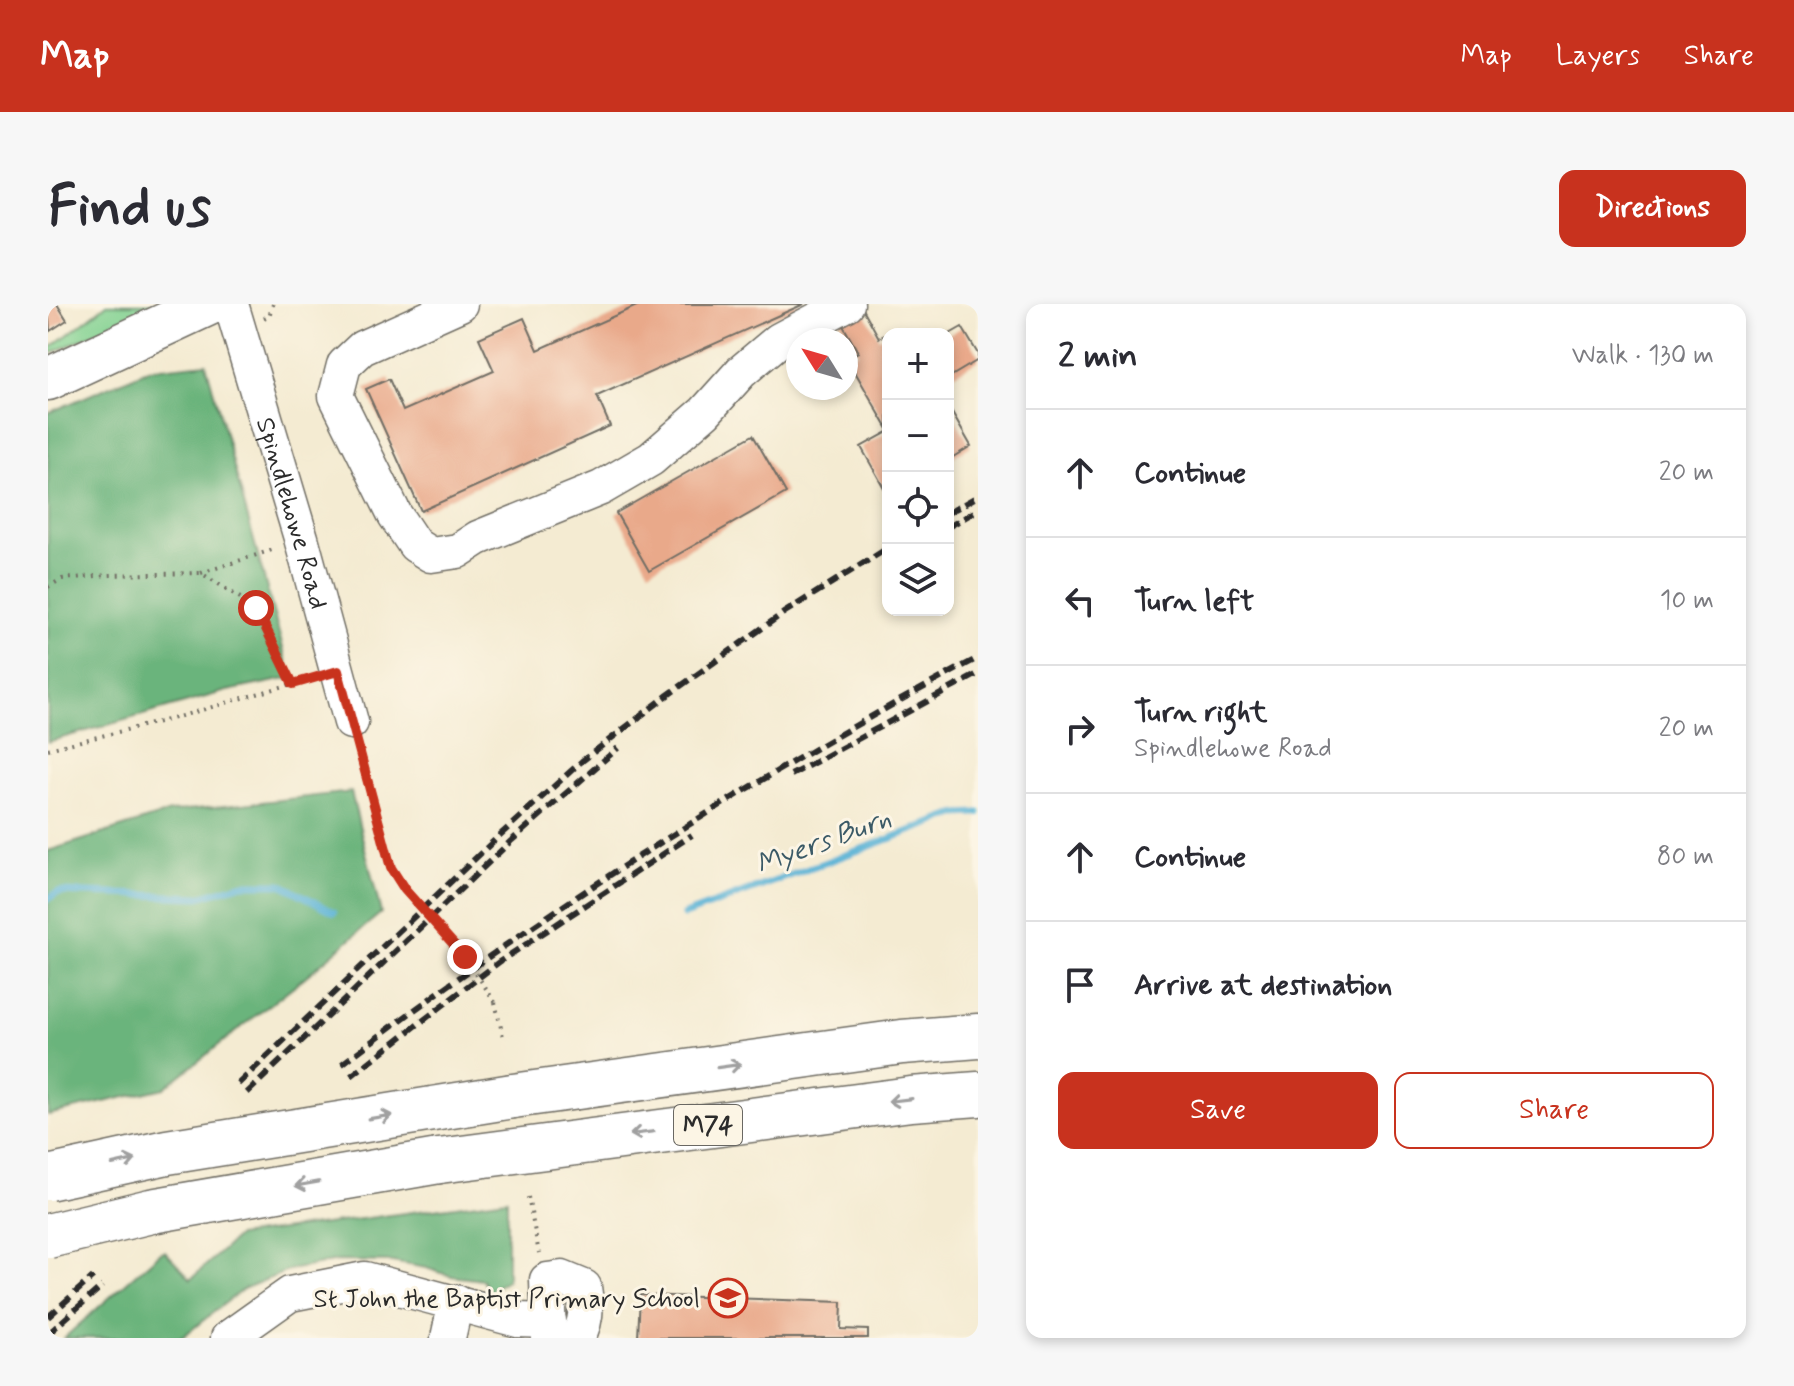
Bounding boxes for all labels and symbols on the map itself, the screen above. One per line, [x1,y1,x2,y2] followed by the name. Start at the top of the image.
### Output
[786,328,858,400] north arrow
[247,414,335,613] street label: Spindlehowe Road
[238,590,274,626] route start
[751,801,897,884] water label: Myers Burn
[447,939,483,975] route end
[716,1058,741,1073] one-way arrow
[887,1093,914,1108] one-way arrow
[674,1105,742,1145] road number: M74
[367,1109,393,1124] one-way arrow
[630,1126,655,1141] one-way arrow
[111,1153,136,1168] one-way arrow
[294,1177,320,1192] one-way arrow
[707,1277,749,1319] school or university icon: St John the Baptist Primary School
[314,1283,700,1317] place label: St John the Baptist Primary School

